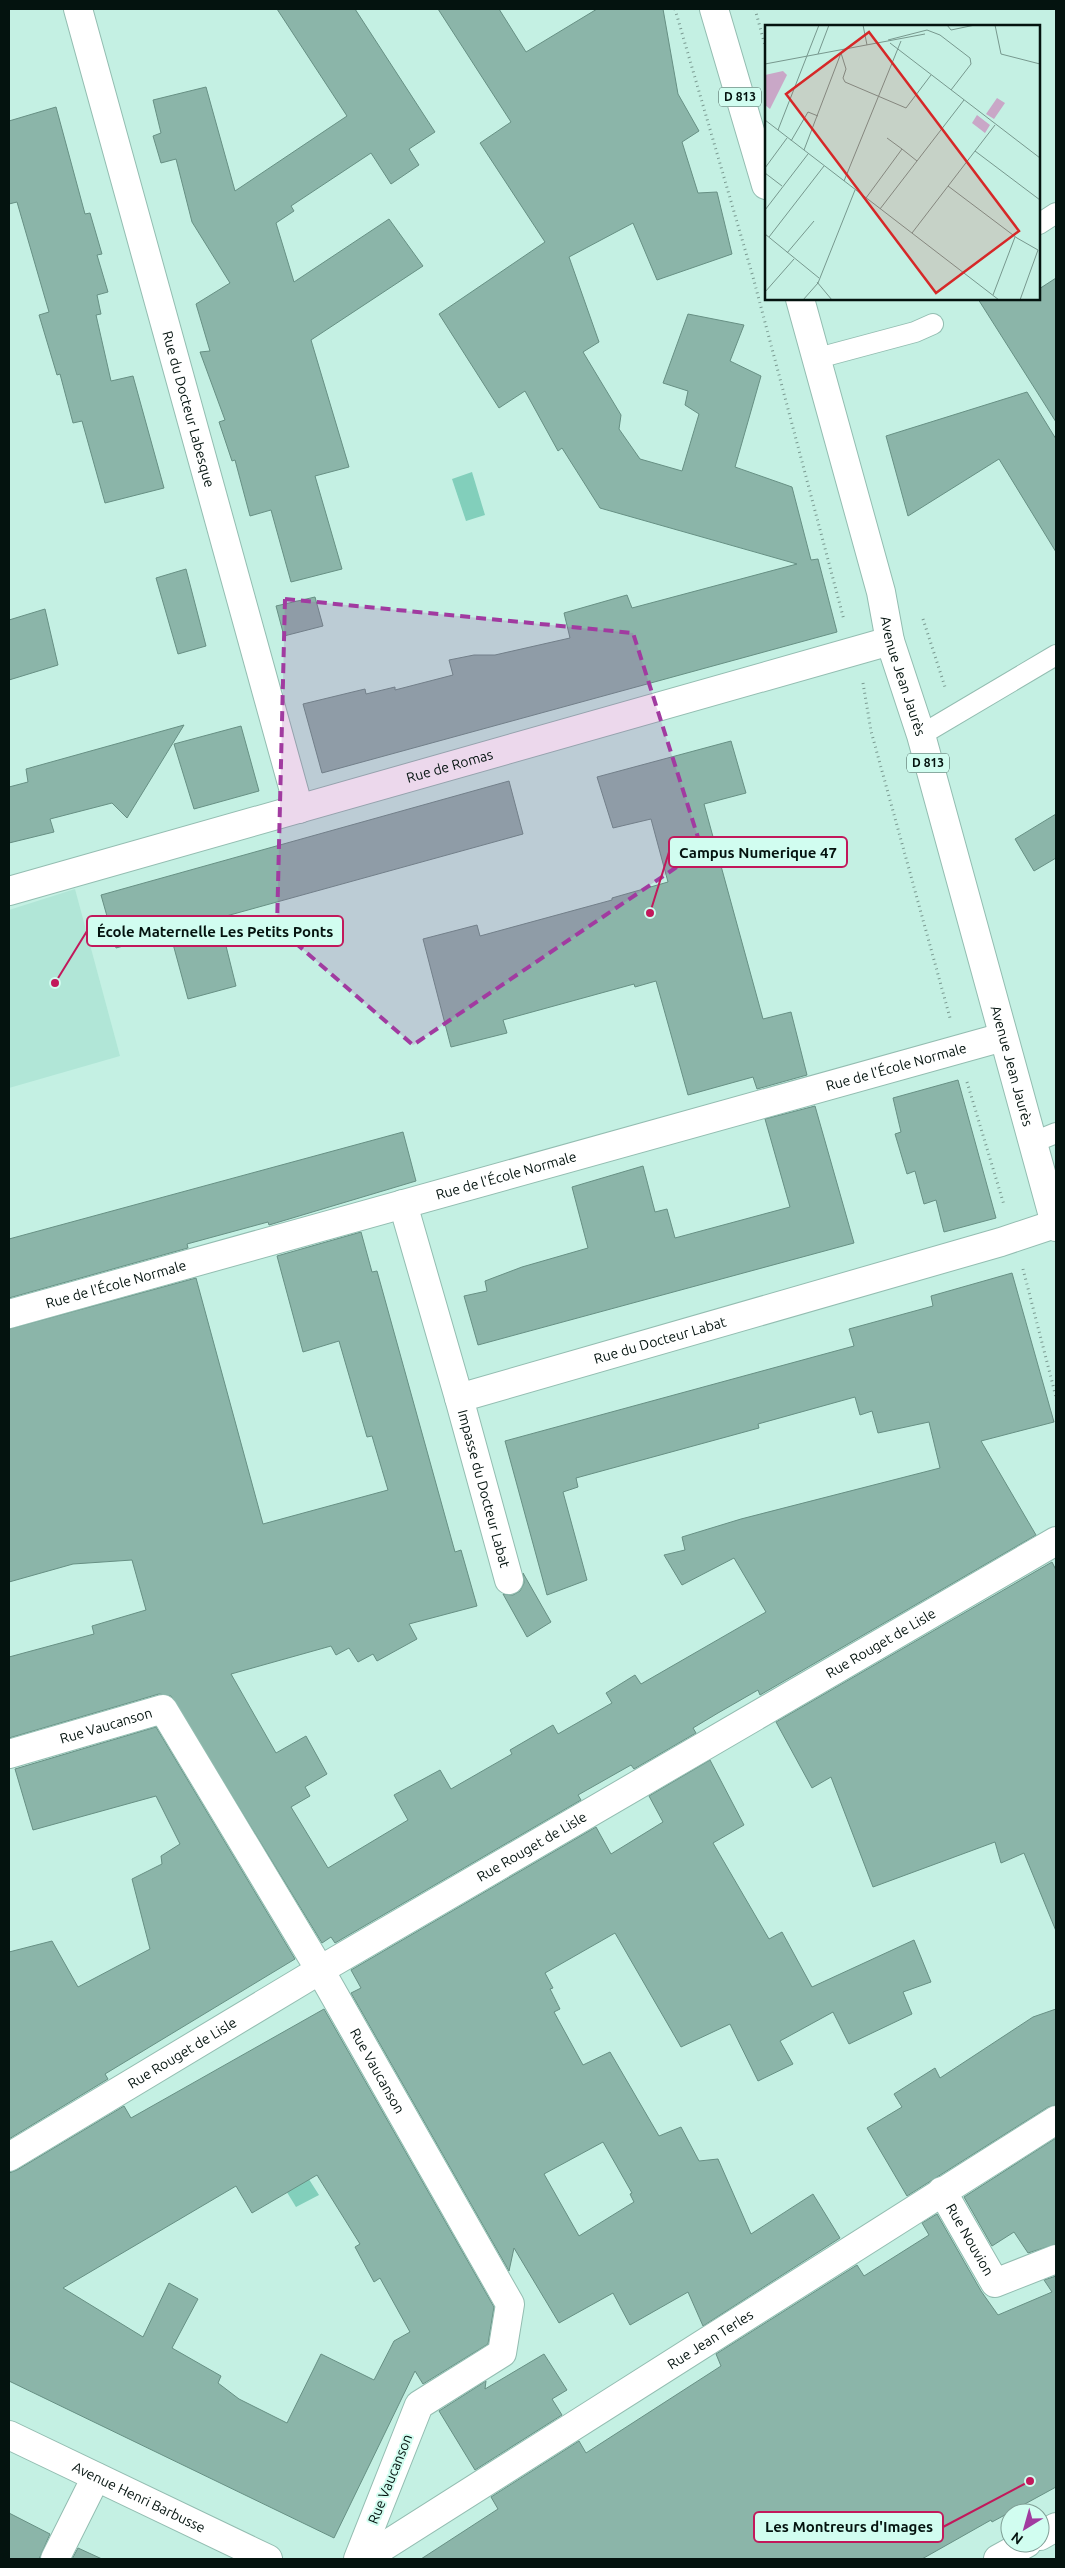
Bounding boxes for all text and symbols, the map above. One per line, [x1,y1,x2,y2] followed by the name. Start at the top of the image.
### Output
[765,25,1040,300] inset map
[719,88,761,106] road number: D 813
[159,329,218,489] street label: Rue du Docteur Labesque
[878,615,929,738] street label: Avenue Jean Jaurès
[405,746,495,786] street label: Rue de Romas
[907,754,949,772] road number: D 813
[669,837,847,867] callout: Campus Numerique 47
[679,844,837,861] text: Campus Numerique 47
[87,916,343,946] callout: École Maternelle Les Petits Ponts
[97,923,333,940] text: École Maternelle Les Petits Ponts
[988,1004,1036,1128] street label: Avenue Jean Jaurès
[824,1040,968,1094] street label: Rue de l'École Normale
[434,1148,578,1203] street label: Rue de l'École Normale
[44,1257,188,1311] street label: Rue de l'École Normale
[592,1313,728,1367] street label: Rue du Docteur Labat
[455,1408,513,1570] street label: Impasse du Docteur Labat
[823,1605,939,1681] street label: Rue Rouget de Lisle
[58,1705,154,1747] street label: Rue Vaucanson
[474,1808,589,1885] street label: Rue Rouget de Lisle
[125,2014,240,2092] street label: Rue Rouget de Lisle
[347,2025,408,2116] street label: Rue Vaucanson
[943,2201,997,2278] street label: Rue Nouvion
[664,2306,756,2372] street label: Rue Jean Terles
[365,2432,415,2526] street label: Rue Vaucanson
[70,2459,208,2536] street label: Avenue Henri Barbusse
[1000,2503,1050,2553] north arrow
[754,2512,943,2542] callout: Les Montreurs d'Images
[765,2518,933,2535] text: Les Montreurs d'Images
[1008,2529,1026,2548] text: N

